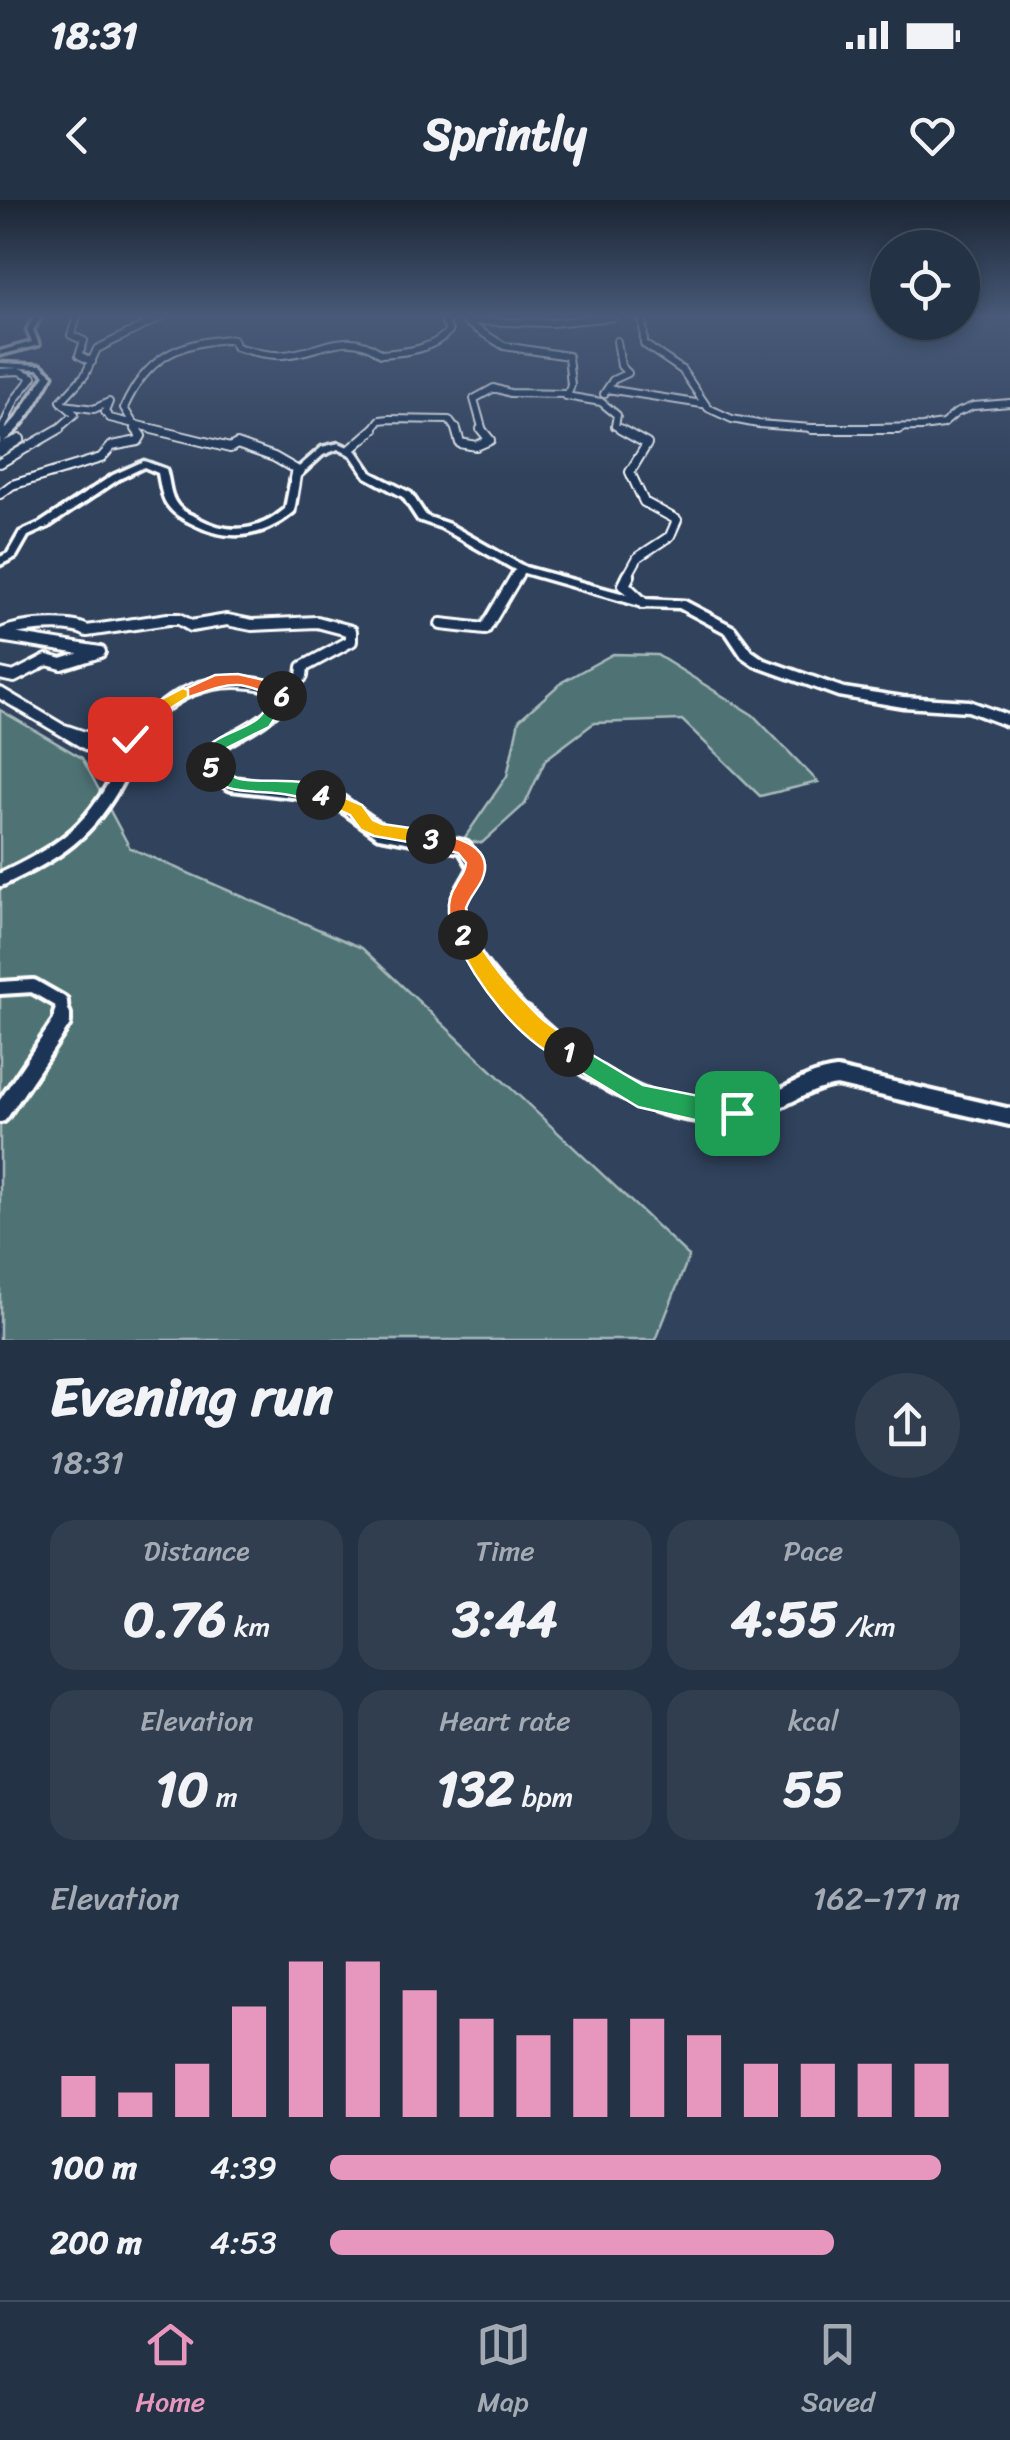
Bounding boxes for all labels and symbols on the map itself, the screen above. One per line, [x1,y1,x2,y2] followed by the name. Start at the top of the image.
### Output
[257,671,307,721] pin: 6
[88,697,173,782] pin
[186,742,236,792] pin: 5
[296,770,346,820] pin: 4
[406,814,456,864] pin: 3
[438,910,488,960] pin: 2
[544,1027,594,1077] pin: 1
[695,1071,780,1156] pin

